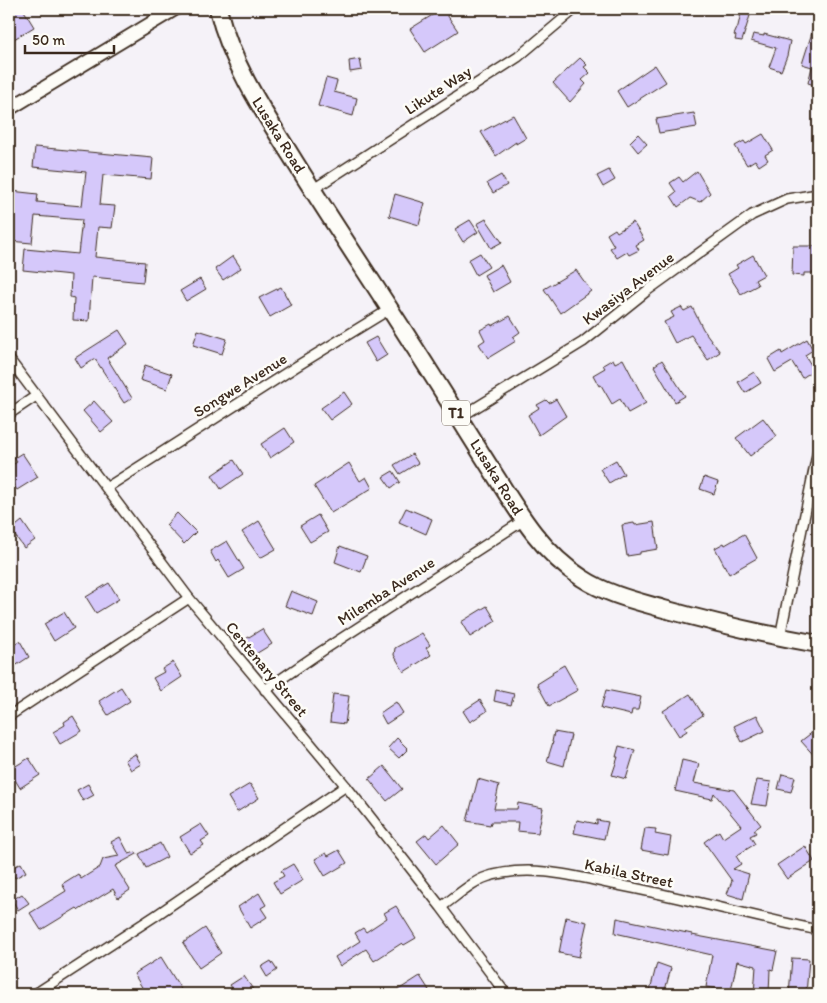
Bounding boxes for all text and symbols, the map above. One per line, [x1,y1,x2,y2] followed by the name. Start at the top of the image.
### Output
[25,22,114,54] scale bar
[32,31,65,49] text: 50 m
[401,61,475,119] street label: Likute Way
[248,93,310,177] street label: Lusaka Road
[578,247,678,329] street label: Kwasiya Avenue
[190,349,290,421] street label: Songwe Avenue
[442,400,470,426] road number: T1
[466,435,528,519] street label: Lusaka Road
[334,552,438,629] street label: Milemba Avenue
[222,618,312,720] street label: Centenary Street
[583,854,675,892] street label: Kabila Street

